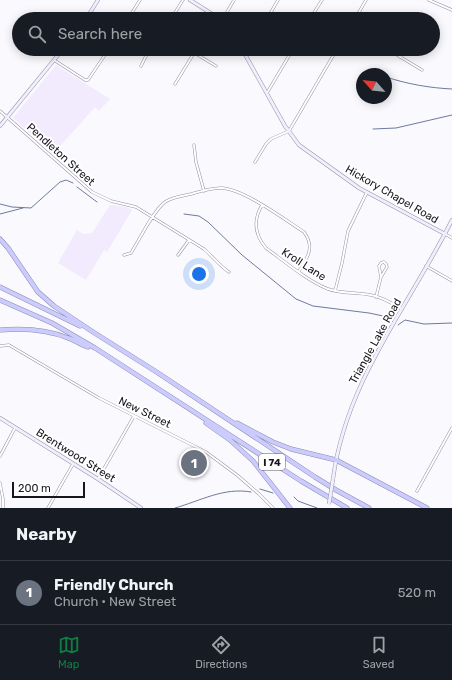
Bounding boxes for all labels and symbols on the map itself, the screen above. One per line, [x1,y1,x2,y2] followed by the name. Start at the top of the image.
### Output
[356,68,392,104] north arrow
[24,120,98,189] street label: Pendleton Street
[343,162,441,226] street label: Hickory Chapel Road
[279,245,328,284] street label: Kroll Lane
[189,264,209,284] your location
[347,296,404,386] street label: Triangle Lake Road
[116,394,174,431] street label: New Street
[34,426,118,485] street label: Brentwood Street
[181,448,207,478] pin: 1
[259,454,285,470] road number: I 74
[12,480,85,499] scale bar

